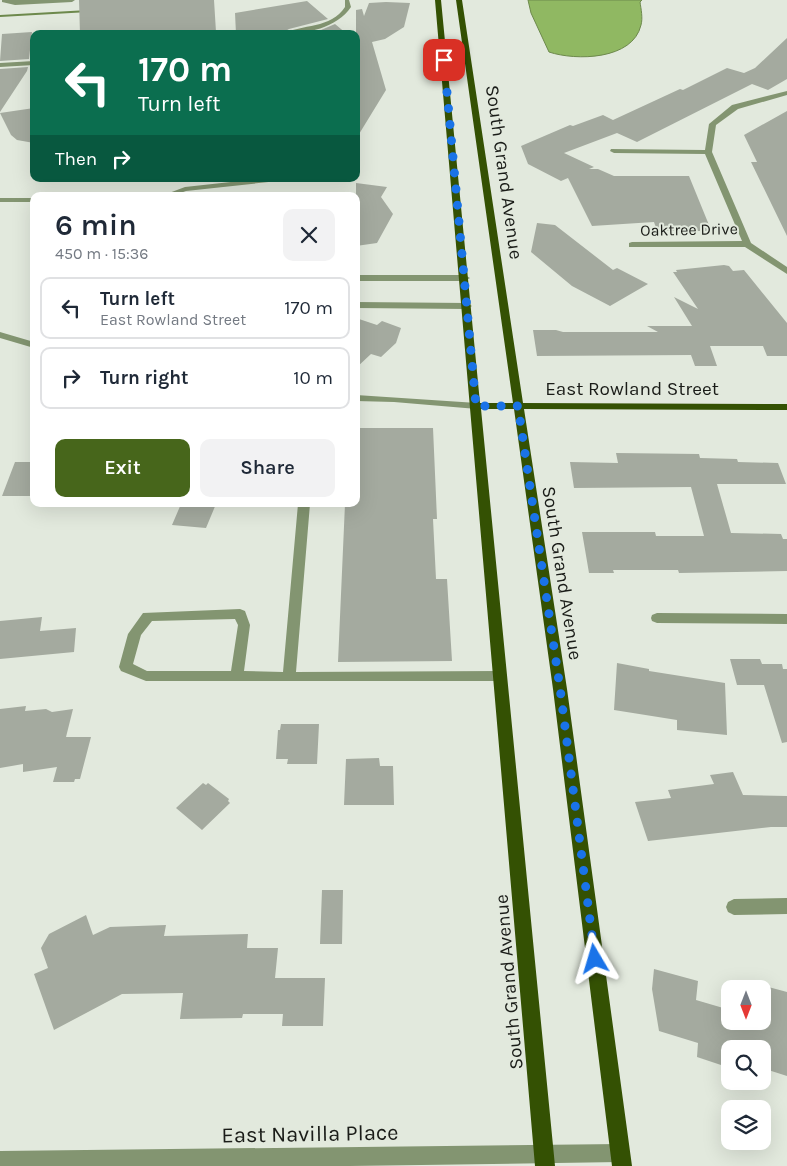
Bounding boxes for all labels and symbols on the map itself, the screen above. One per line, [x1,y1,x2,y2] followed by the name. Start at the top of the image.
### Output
[423,39,465,81] pin
[481,84,527,261] street label: South Grand Avenue
[640,219,738,240] street label: Oaktree Drive
[545,378,719,400] street label: East Rowland Street
[537,485,587,662] street label: South Grand Avenue
[490,893,528,1070] street label: South Grand Avenue
[568,932,620,984] position arrow
[721,980,771,1030] north arrow
[221,1119,399,1149] street label: East Navilla Place

